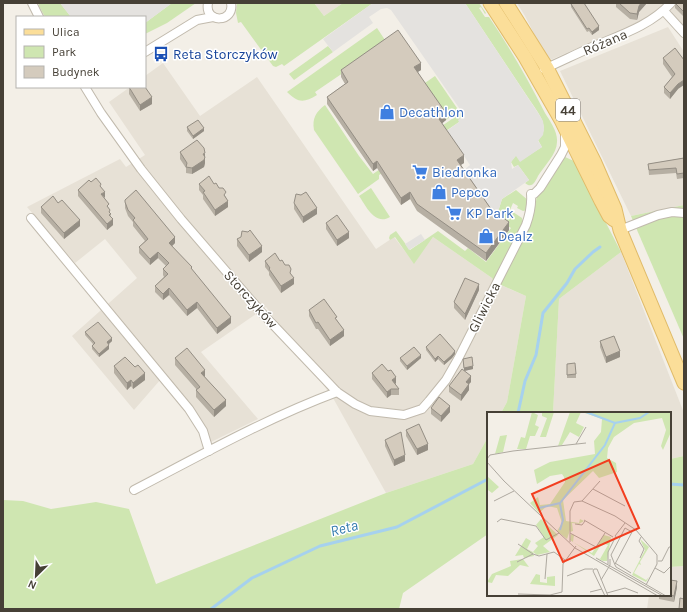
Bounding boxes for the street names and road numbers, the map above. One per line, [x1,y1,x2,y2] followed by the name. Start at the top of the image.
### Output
[580,26,630,59] street label: Różana
[556,99,580,121] road number: 44
[220,267,281,332] street label: Storczyków
[465,279,504,335] street label: Gliwicka

